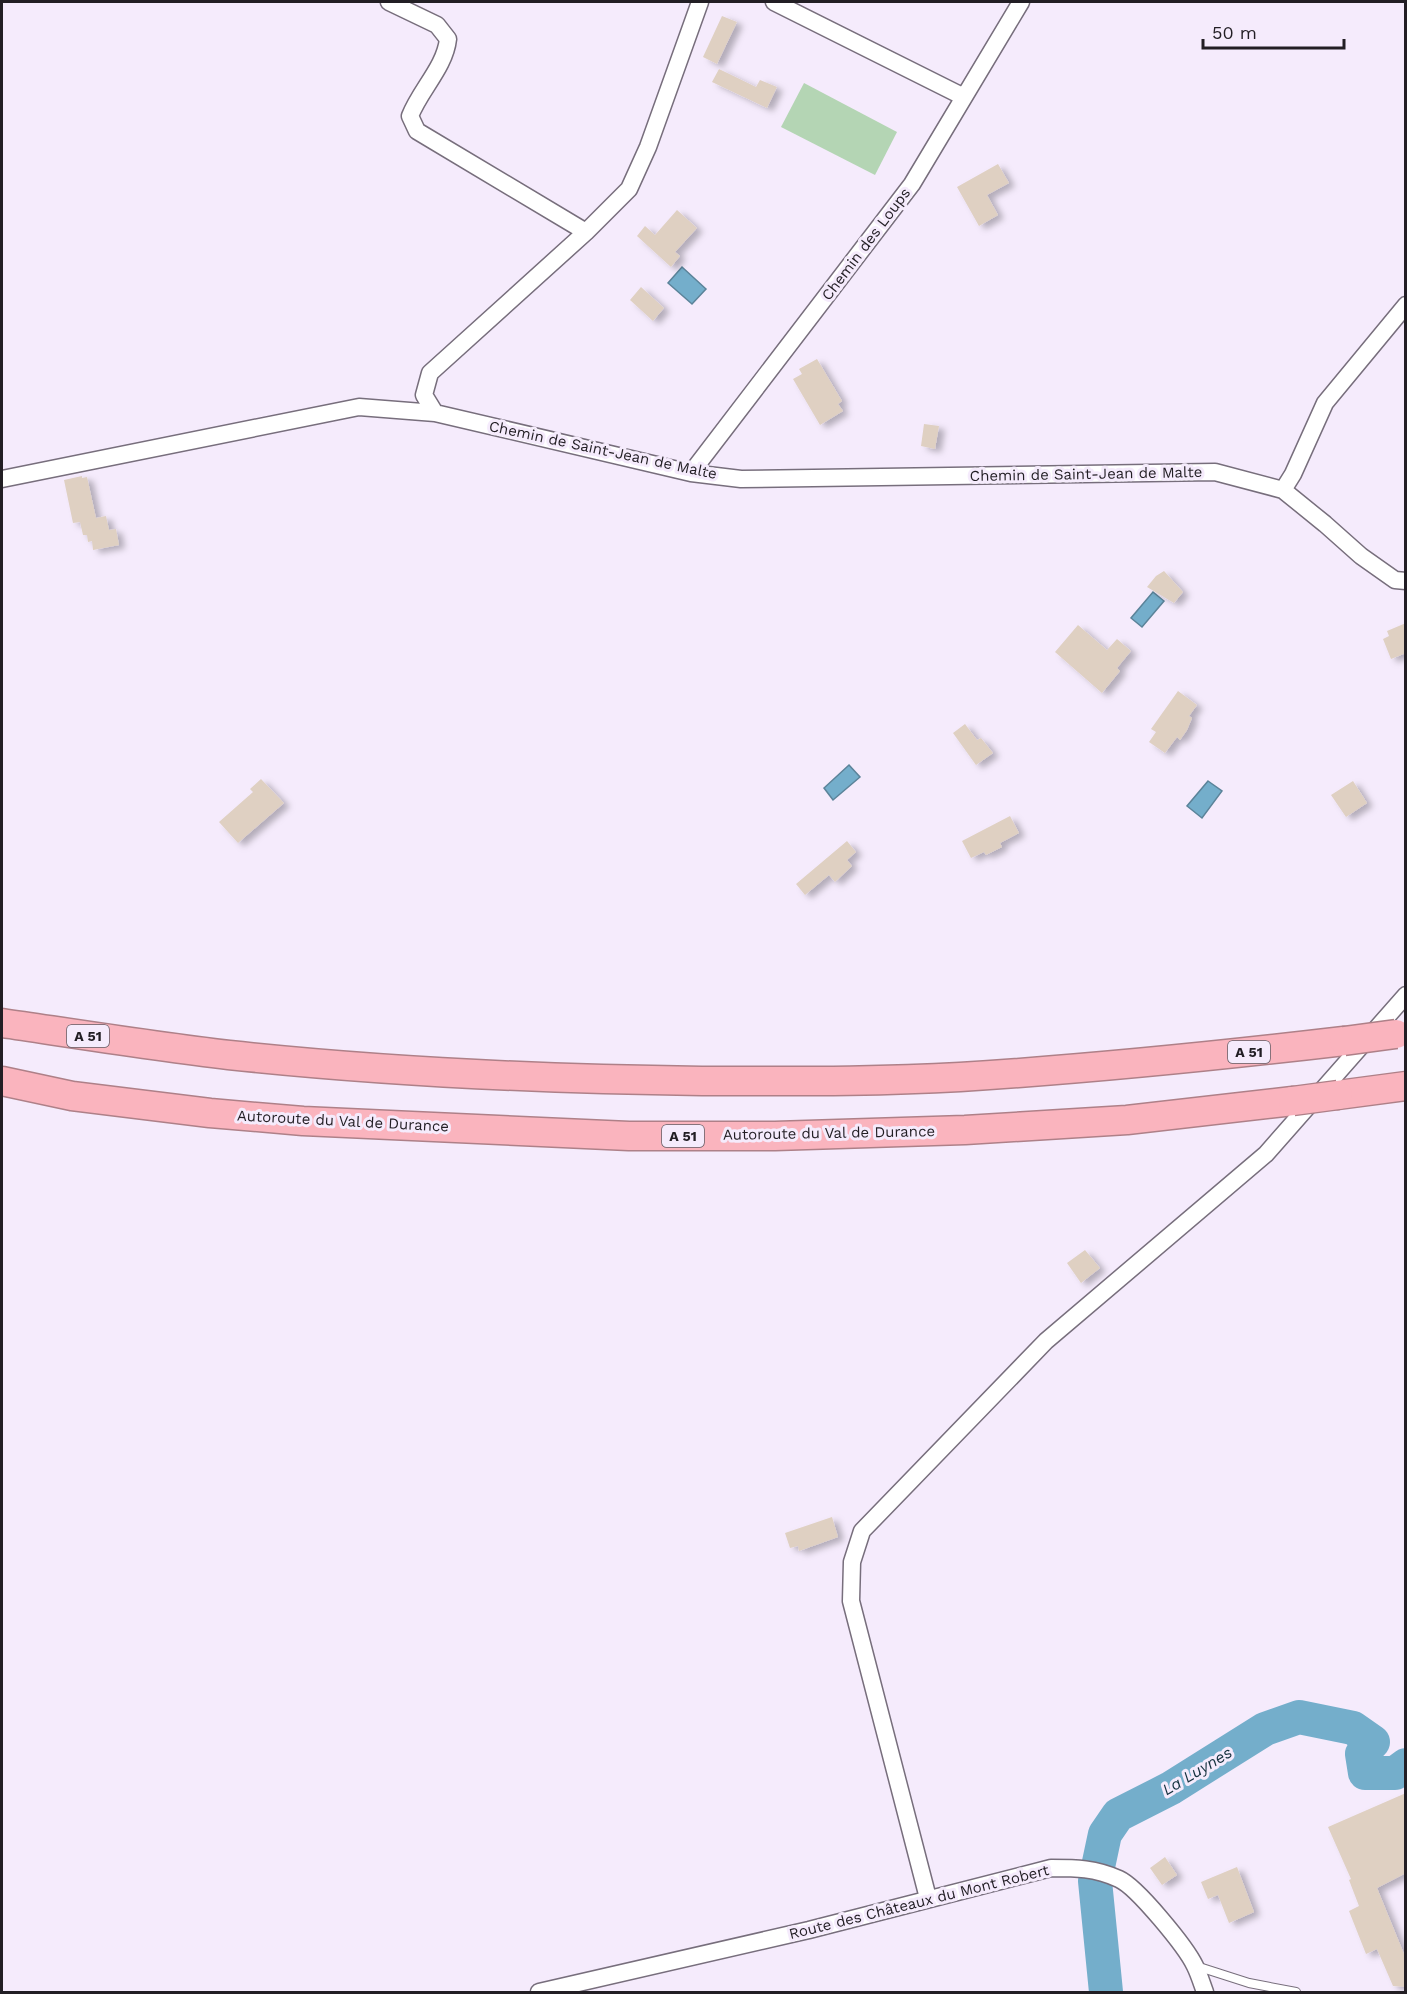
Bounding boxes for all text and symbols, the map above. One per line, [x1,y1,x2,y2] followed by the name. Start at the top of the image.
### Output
[1203,12,1344,50] scale bar
[1212,22,1257,43] text: 50 m
[818,184,914,304] street label: Chemin des Loups
[487,417,719,483] street label: Chemin de Saint-Jean de Malte
[970,463,1202,485] street label: Chemin de Saint-Jean de Malte
[67,1025,109,1047] road number: A 51
[1228,1041,1270,1063] road number: A 51
[237,1106,449,1136] street label: Autoroute du Val de Durance
[723,1122,935,1144] street label: Autoroute du Val de Durance
[662,1125,704,1147] road number: A 51
[1159,1743,1235,1799] water label: La Luynes
[787,1861,1051,1943] street label: Route des Châteaux du Mont Robert

